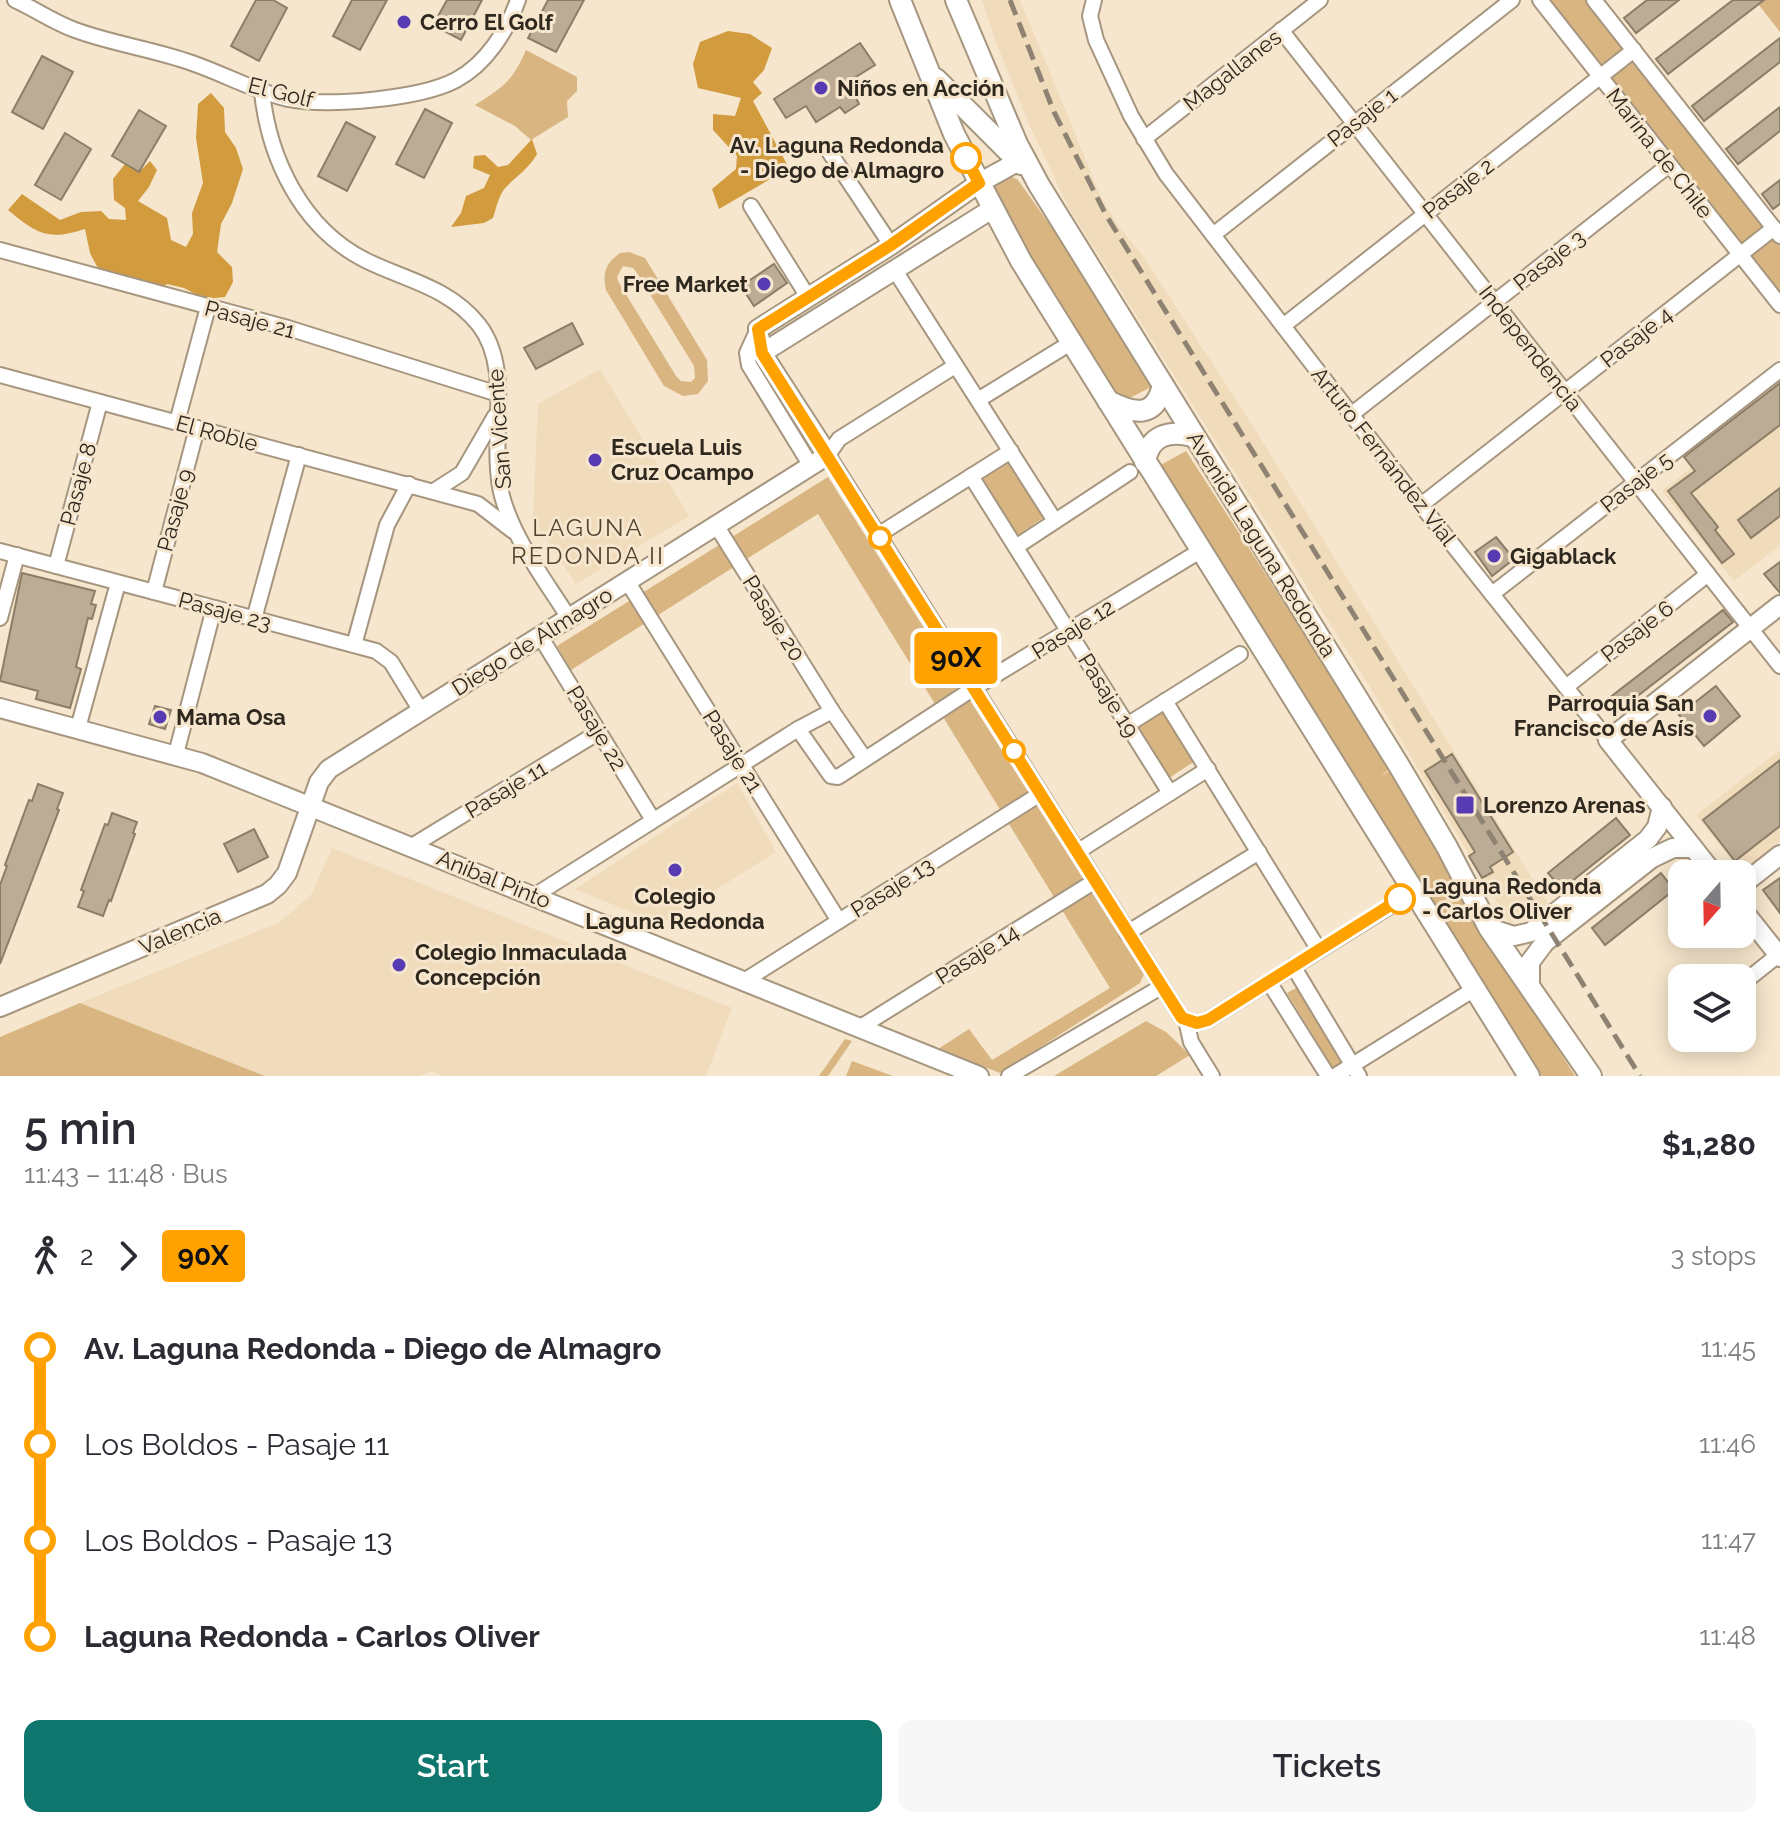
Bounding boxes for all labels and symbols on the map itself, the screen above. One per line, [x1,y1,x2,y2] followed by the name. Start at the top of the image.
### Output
[420,9,554,35] place label: Cerro El Golf
[395,13,413,31] marker: Cerro El Golf
[1178,24,1286,116] street label: Magallanes
[246,71,317,113] street label: El Golf
[837,75,1005,101] place label: Niños en Acción
[812,79,830,97] marker: Niños en Acción
[1322,82,1402,152] street label: Pasaje 1
[1601,83,1719,223] street label: Marina de Chile
[730,132,944,183] place label: Av. Laguna Redonda - Diego de Almagro
[951,143,981,173] marker: Av. Laguna Redonda - Diego de Almagro
[1417,152,1499,224] street label: Pasaje 2
[1508,224,1590,296] street label: Pasaje 3
[623,271,749,297] place label: Free Market
[755,275,773,293] marker: Free Market
[1474,280,1588,416] street label: Independencia
[202,294,298,344] street label: Pasaje 21
[1595,301,1677,373] street label: Pasaje 4
[1306,362,1462,550] street label: Arturo Fernández Vial
[482,368,516,490] street label: San Vicente
[173,410,261,456] street label: El Roble
[1182,426,1342,662] street label: Avenida Laguna Redonda
[611,434,754,485] place label: Escuela Luis Cruz Ocampo
[54,440,102,528] street label: Pasaje 8
[1595,446,1677,518] street label: Pasaje 5
[586,451,604,469] marker: Escuela Luis Cruz Ocampo
[152,466,198,554] street label: Pasaje 9
[511,513,665,570] district label: LAGUNA REDONDA II
[869,527,891,549] unlabelled marker
[1510,543,1617,569] place label: Gigablack
[1485,547,1503,565] marker: Gigablack
[737,570,811,666] street label: Pasaje 20
[447,581,617,701] street label: Diego de Almagro
[176,586,274,636] street label: Pasaje 23
[1027,593,1119,665] street label: Pasaje 12
[1596,595,1678,667] street label: Pasaje 6
[910,632,1002,684] line badge: 90X
[1073,648,1145,742] street label: Pasaje 19
[562,681,632,775] street label: Pasaje 22
[1514,690,1694,741] place label: Parroquia San Francisco de Asís
[176,704,286,730] place label: Mama Osa
[697,705,769,797] street label: Pasaje 21
[1701,707,1719,725] marker: Parroquia San Francisco de Asís
[151,708,169,726] marker: Mama Osa
[1003,740,1025,762] unlabelled marker
[461,755,551,823] street label: Pasaje 11
[1483,792,1646,818] place label: Lorenzo Arenas
[1454,794,1476,816] marker: Lorenzo Arenas
[433,844,555,914] street label: Aníbal Pinto
[846,851,938,923] street label: Pasaje 13
[1668,860,1756,948] north arrow
[666,861,684,879] marker: Colegio Laguna Redonda
[1422,873,1601,924] place label: Laguna Redonda - Carlos Oliver
[585,883,765,934] place label: Colegio Laguna Redonda
[1385,884,1415,914] marker: Laguna Redonda - Carlos Oliver
[135,902,225,960] street label: Valencia
[931,918,1023,990] street label: Pasaje 14
[415,939,627,990] place label: Colegio Inmaculada Concepción
[390,956,408,974] marker: Colegio Inmaculada Concepción

